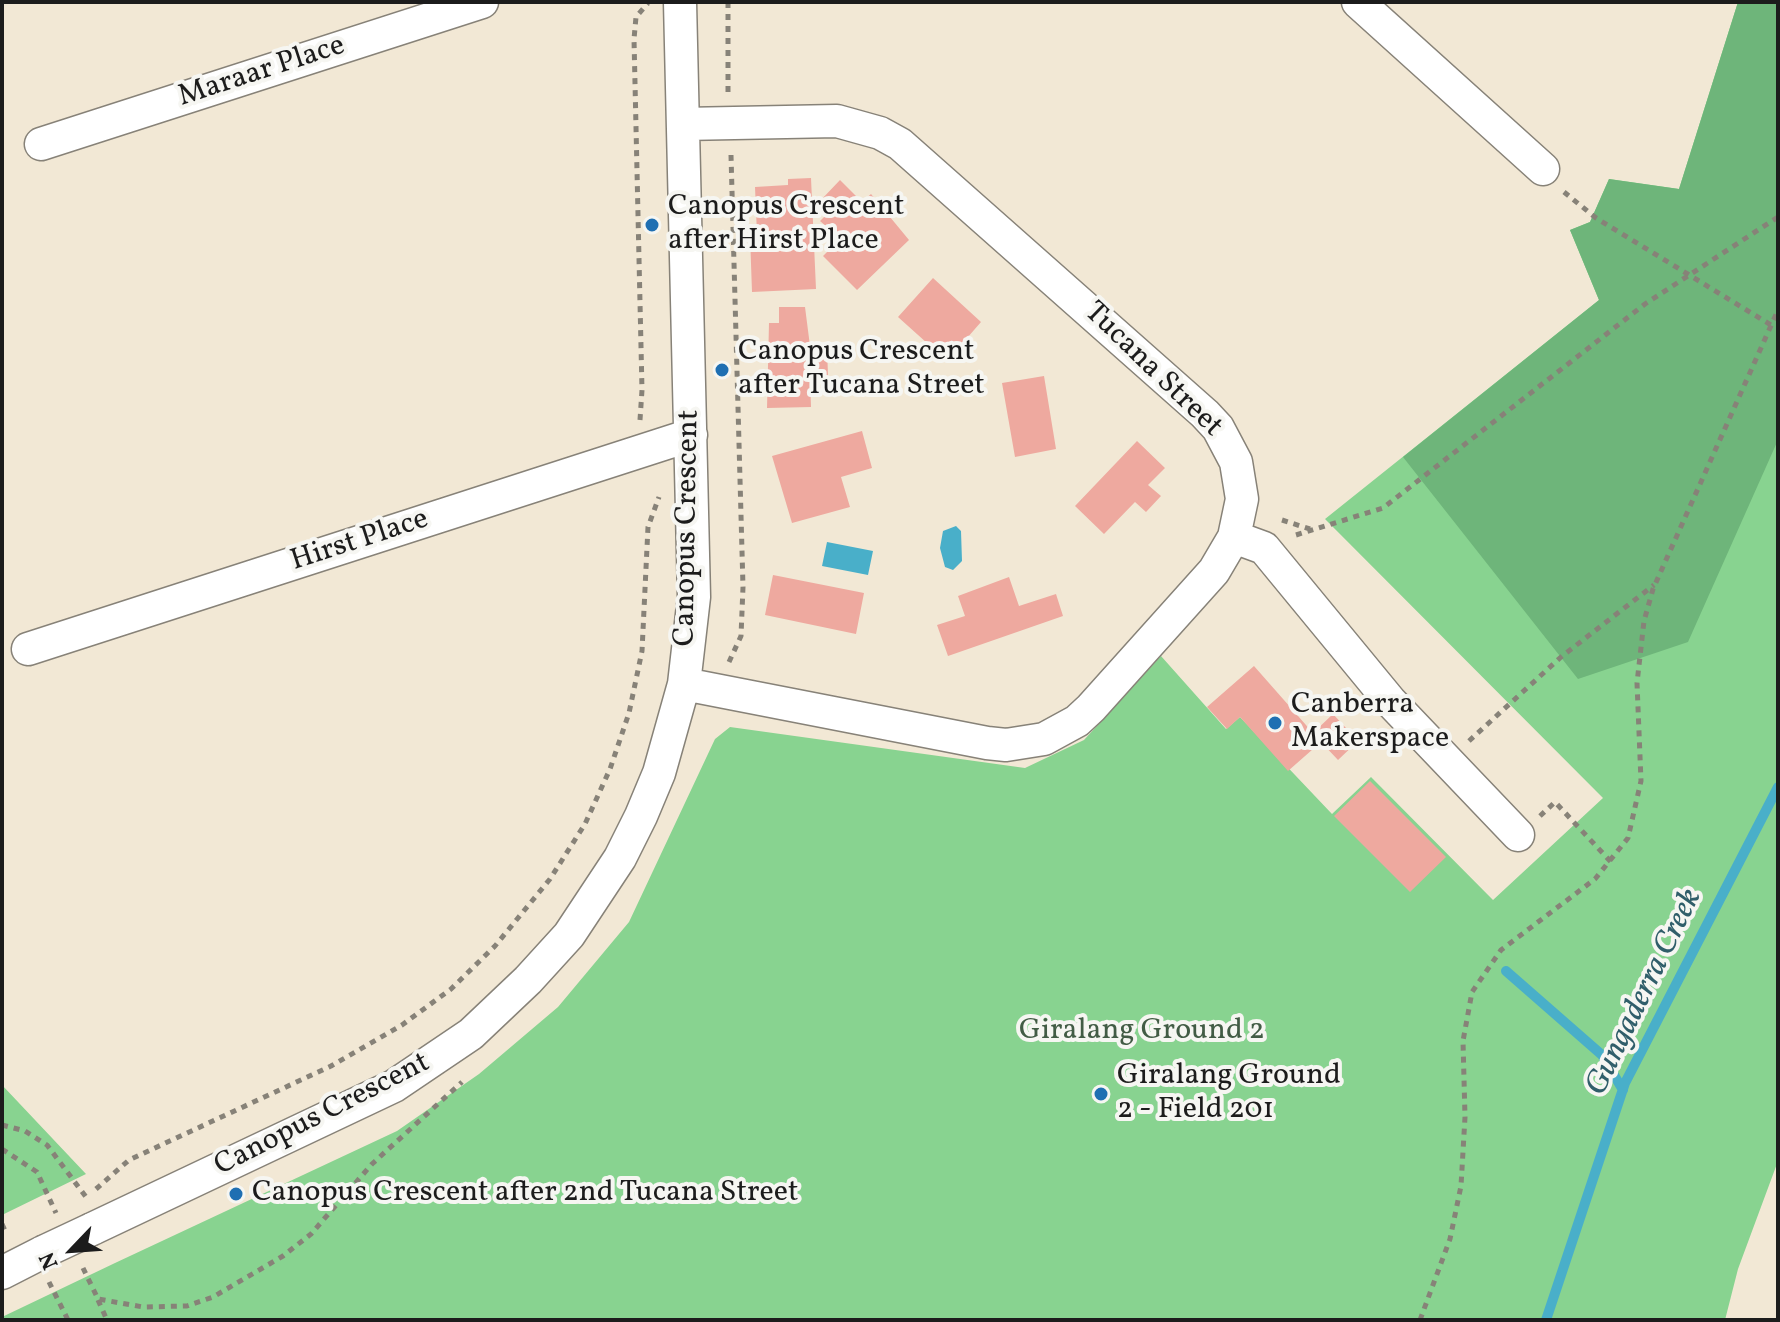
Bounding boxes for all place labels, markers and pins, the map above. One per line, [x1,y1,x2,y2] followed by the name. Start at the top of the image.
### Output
[668,190,905,260] place label: Canopus Crescent after Hirst Place
[643,216,661,234] marker: Canopus Crescent after Hirst Place
[738,335,985,406] place label: Canopus Crescent after Tucana Street
[713,361,731,379] marker: Canopus Crescent after Tucana Street
[1291,688,1449,758] place label: Canberra Makerspace
[1266,714,1284,732] marker: Canberra Makerspace
[1117,1059,1341,1130] place label: Giralang Ground 2 - Field 201
[1092,1085,1110,1103] marker: Giralang Ground 2 - Field 201
[252,1176,798,1212] place label: Canopus Crescent after 2nd Tucana Street
[227,1185,245,1203] marker: Canopus Crescent after 2nd Tucana Street

